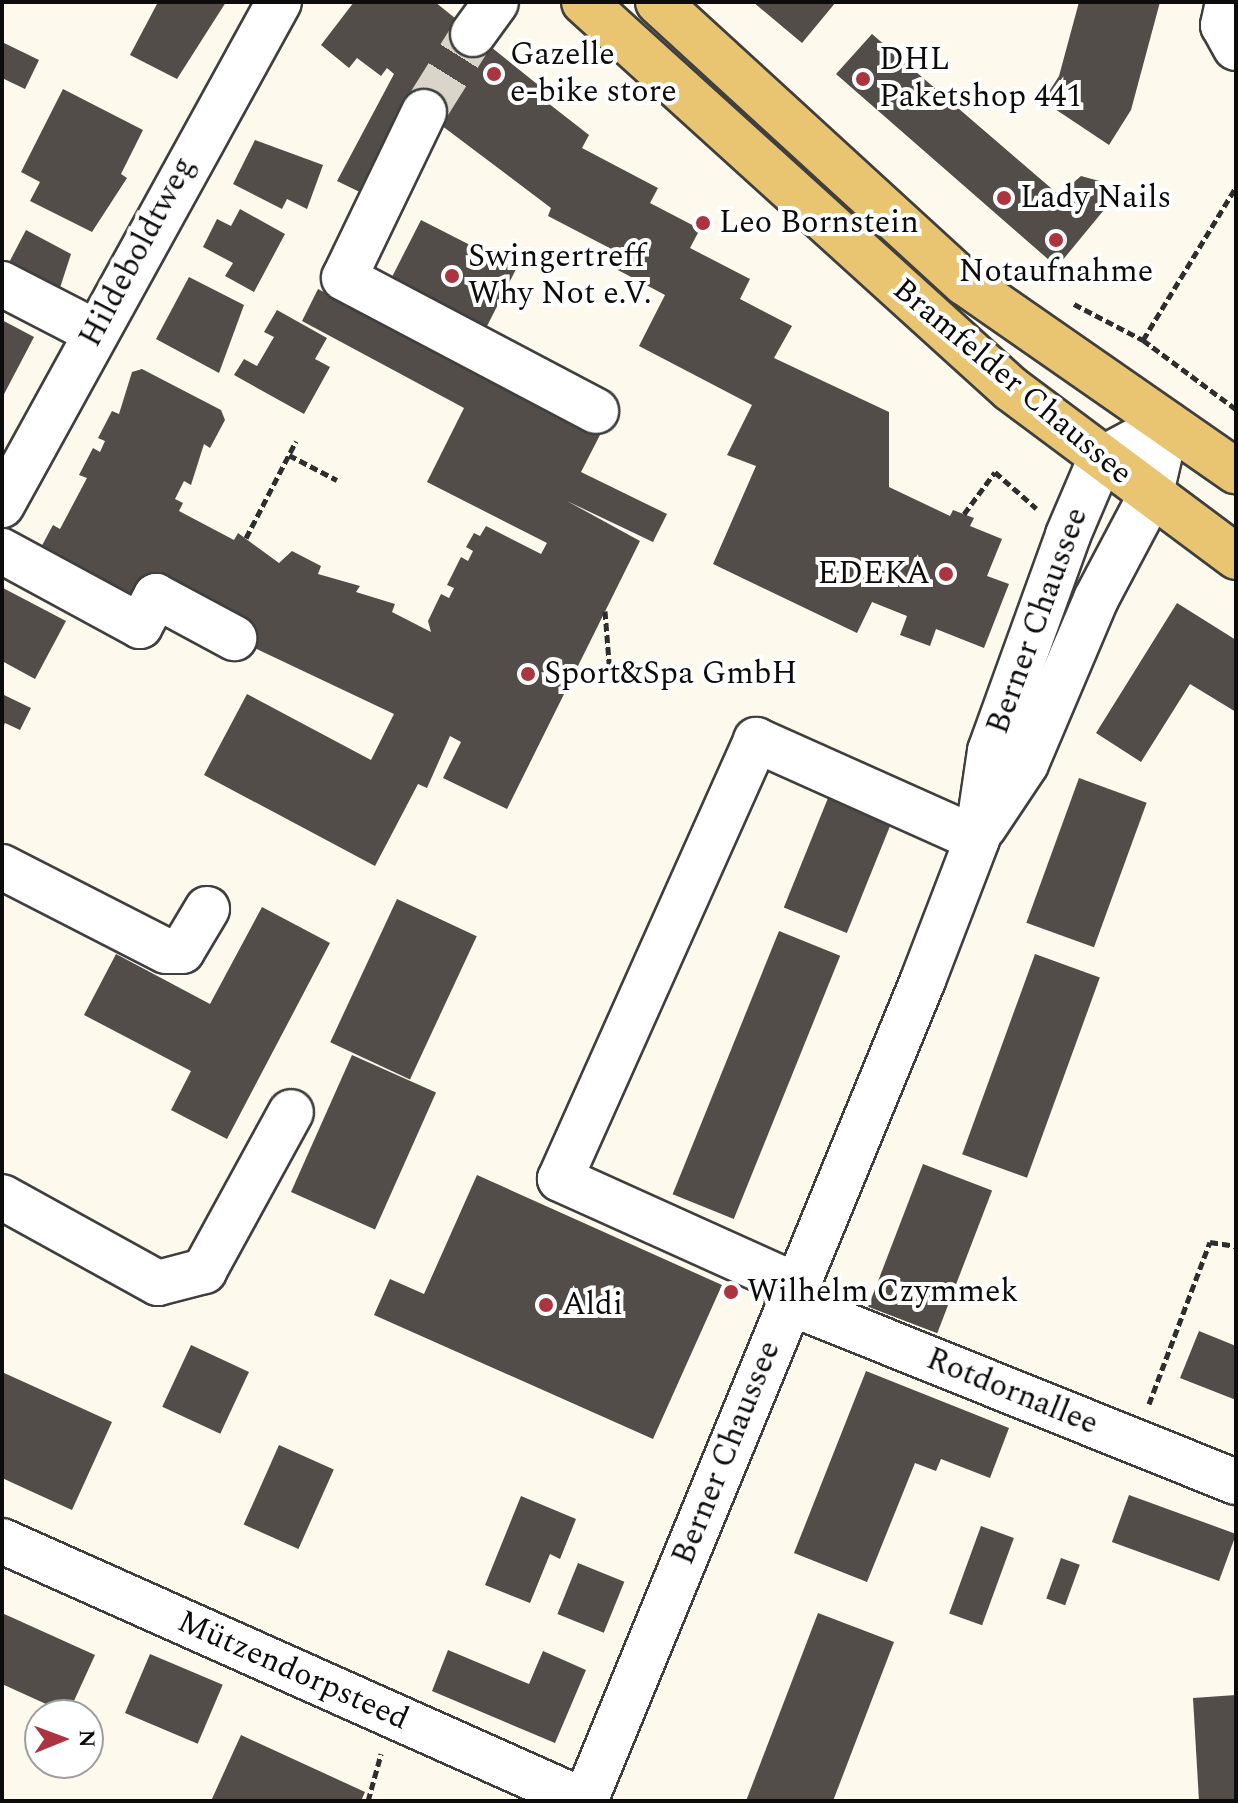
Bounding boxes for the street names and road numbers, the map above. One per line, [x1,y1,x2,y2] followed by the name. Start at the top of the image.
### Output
[72,150,204,354] street label: Hildeboldtweg
[885,271,1139,493] street label: Bramfelder Chaussee
[979,503,1097,739] street label: Berner Chaussee
[665,1335,789,1571] street label: Berner Chaussee
[921,1340,1103,1444] street label: Rotdornallee
[172,1603,414,1739] street label: Mützendorpsteed

